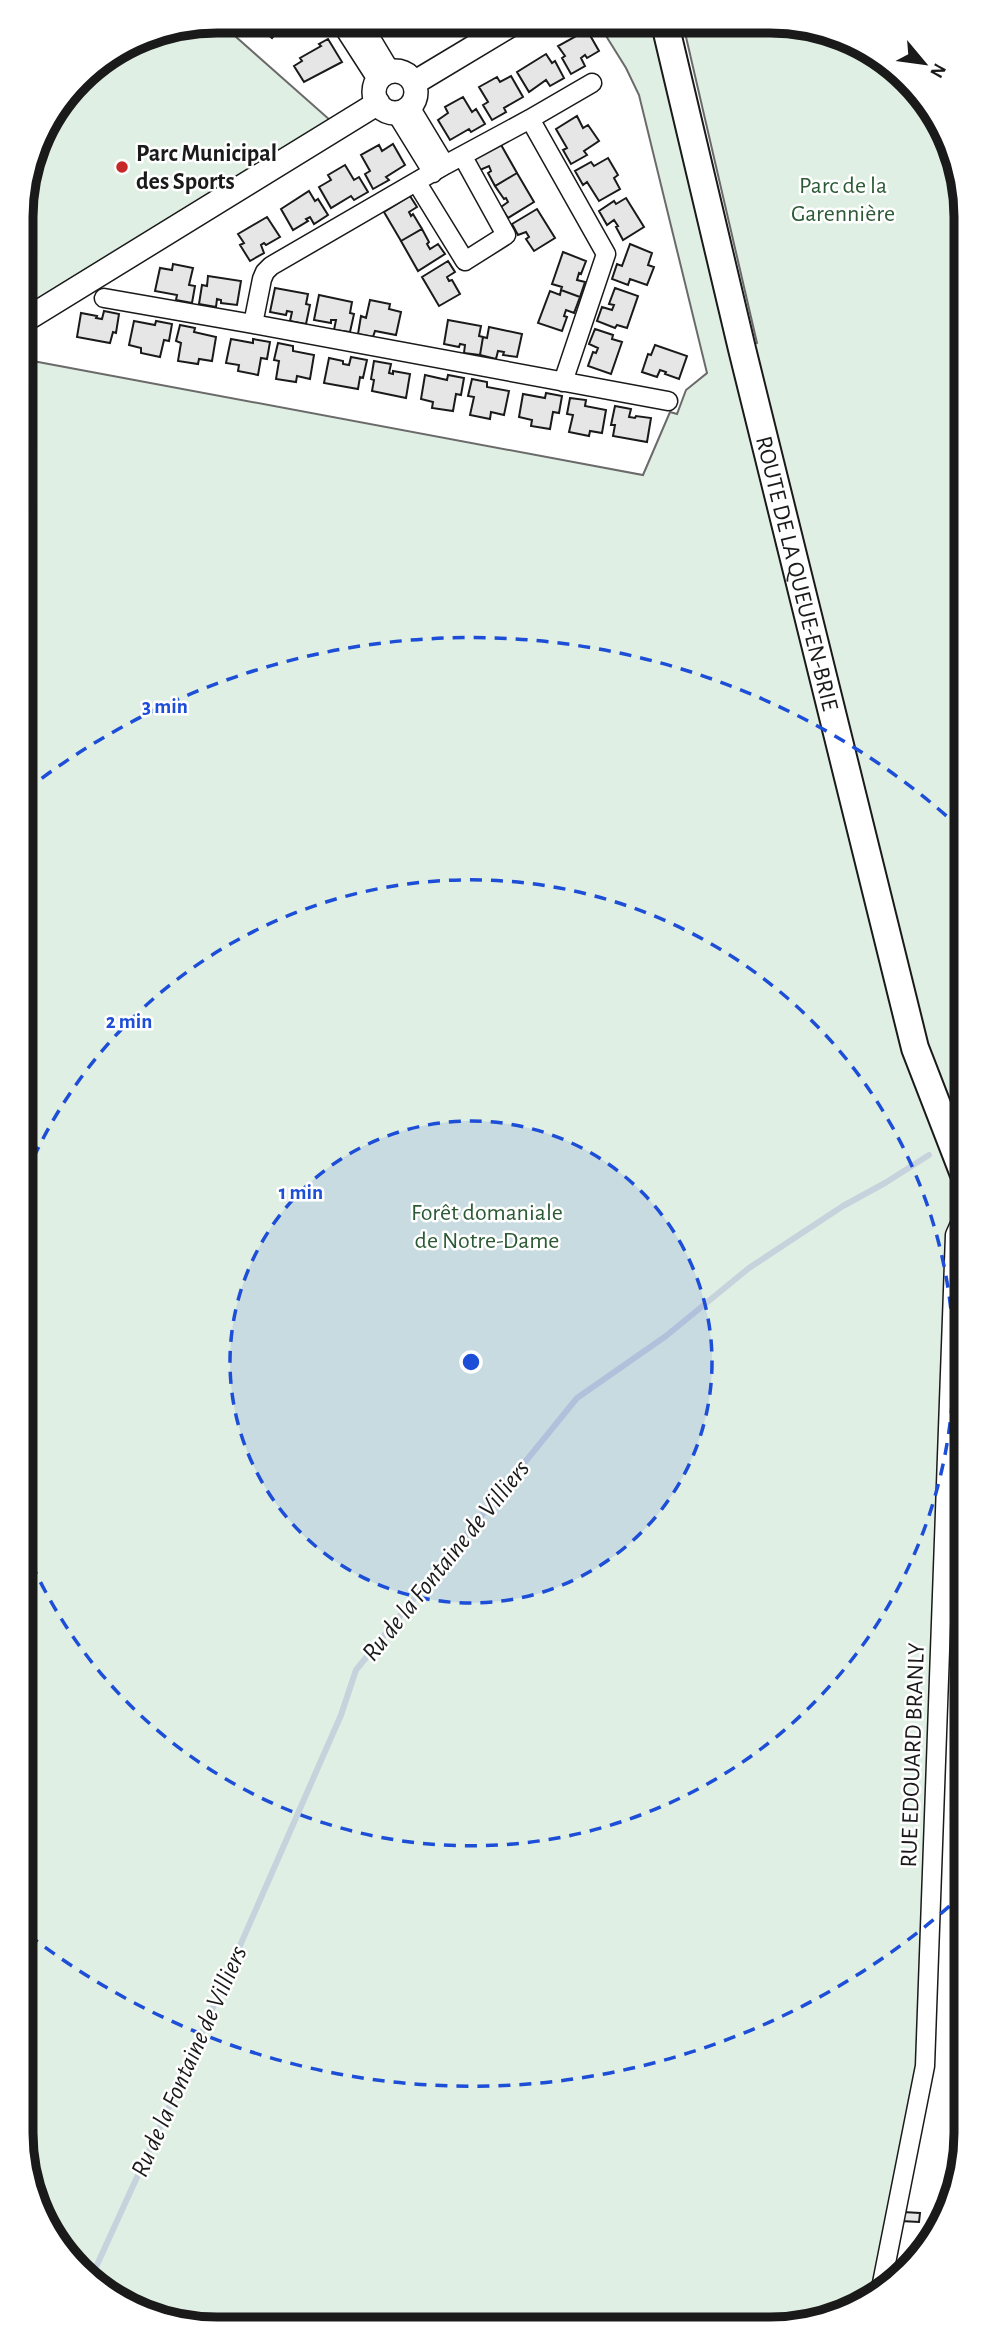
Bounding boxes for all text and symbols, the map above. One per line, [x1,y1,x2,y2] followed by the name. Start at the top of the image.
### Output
[889,28,959,98] north arrow
[926,60,949,81] text: N
[136,142,277,194] place label: Parc Municipal des Sports
[114,159,130,175] marker: Parc Municipal des Sports
[791,174,895,226] park label: Parc de la Garennière
[751,434,842,714] street label: ROUTE DE LA QUEUE-EN-BRIE
[142,696,188,717] text: 3 min
[106,1011,152,1032] text: 2 min
[279,1182,323,1203] text: 1 min
[411,1201,563,1253] park label: Forêt domaniale de Notre-Dame
[459,1350,483,1374] centre of rings
[357,1455,534,1666] water label: Ru de la Fontaine de Villiers
[897,1642,929,1868] street label: RUE EDOUARD BRANLY
[126,1942,252,2181] water label: Ru de la Fontaine de Villiers

